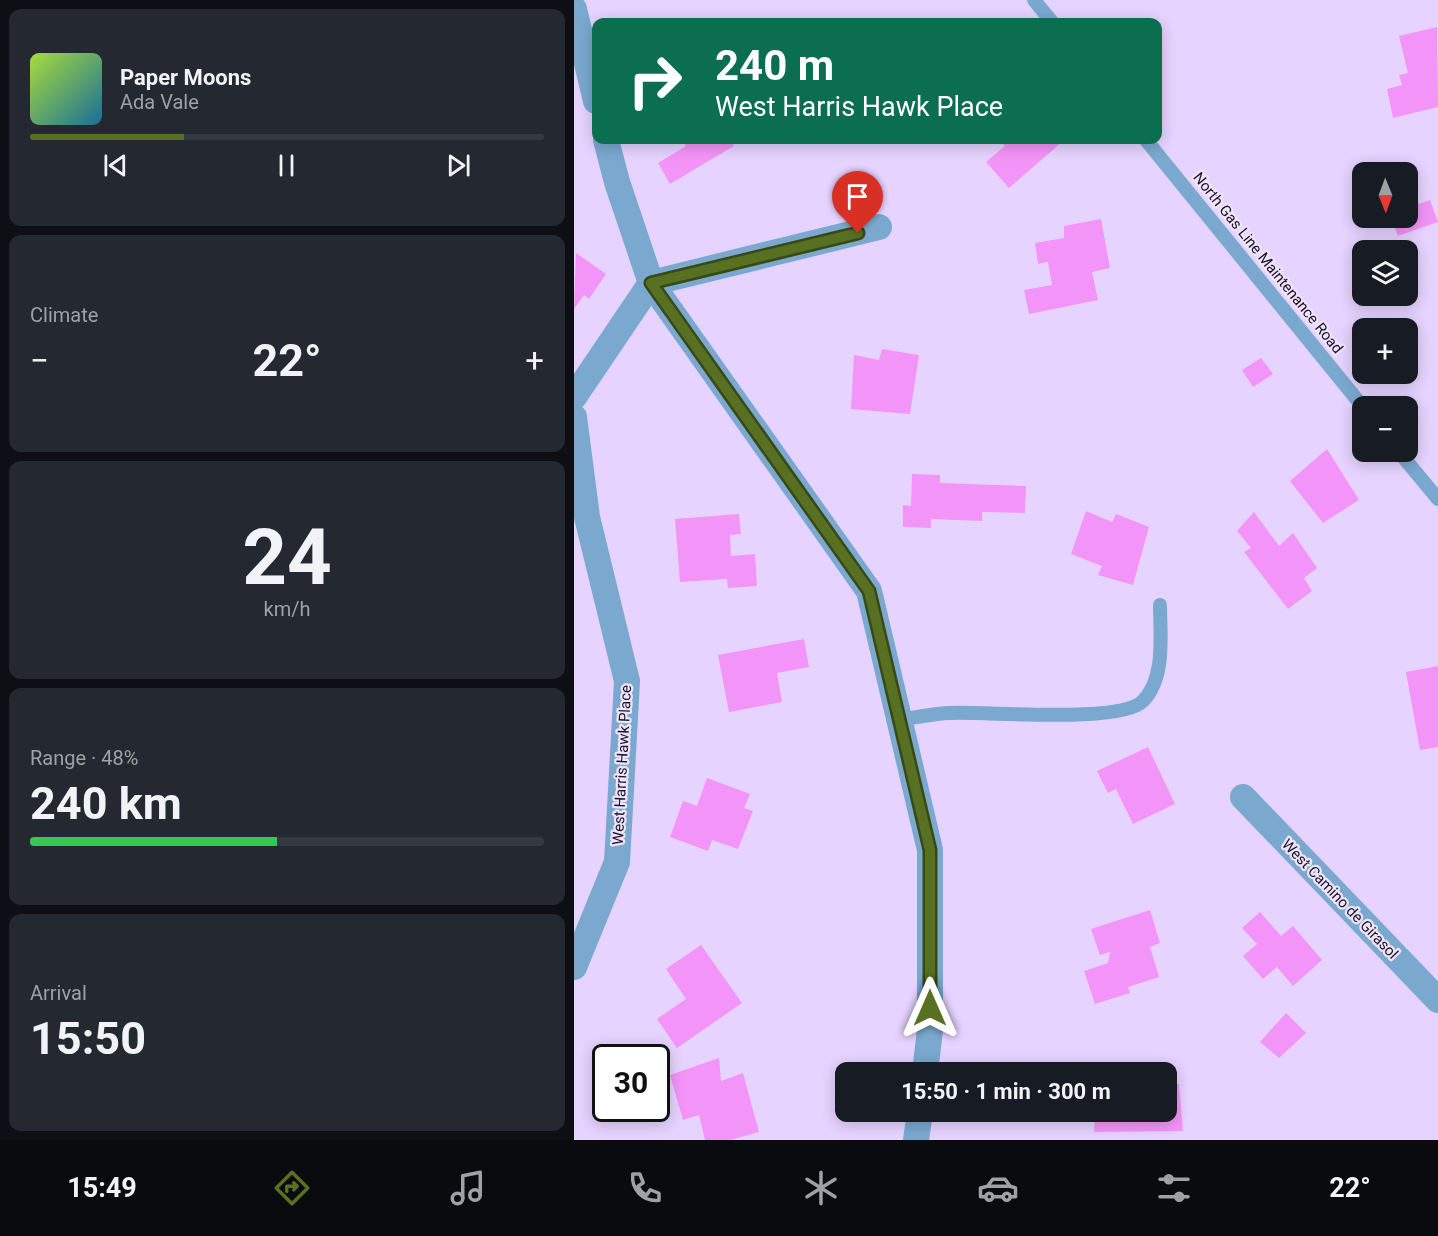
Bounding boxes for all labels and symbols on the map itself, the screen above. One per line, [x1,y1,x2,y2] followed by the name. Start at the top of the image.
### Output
[1352,162,1418,228] north arrow
[1189,169,1347,357] street label: North Gas Line Maintenance Road
[832,171,883,233] pin
[609,685,635,845] street label: West Harris Hawk Place
[1278,835,1402,963] street label: West Camino de Girasol
[898,976,962,1040] position arrow
[592,1044,670,1122] speed limit sign: 30

